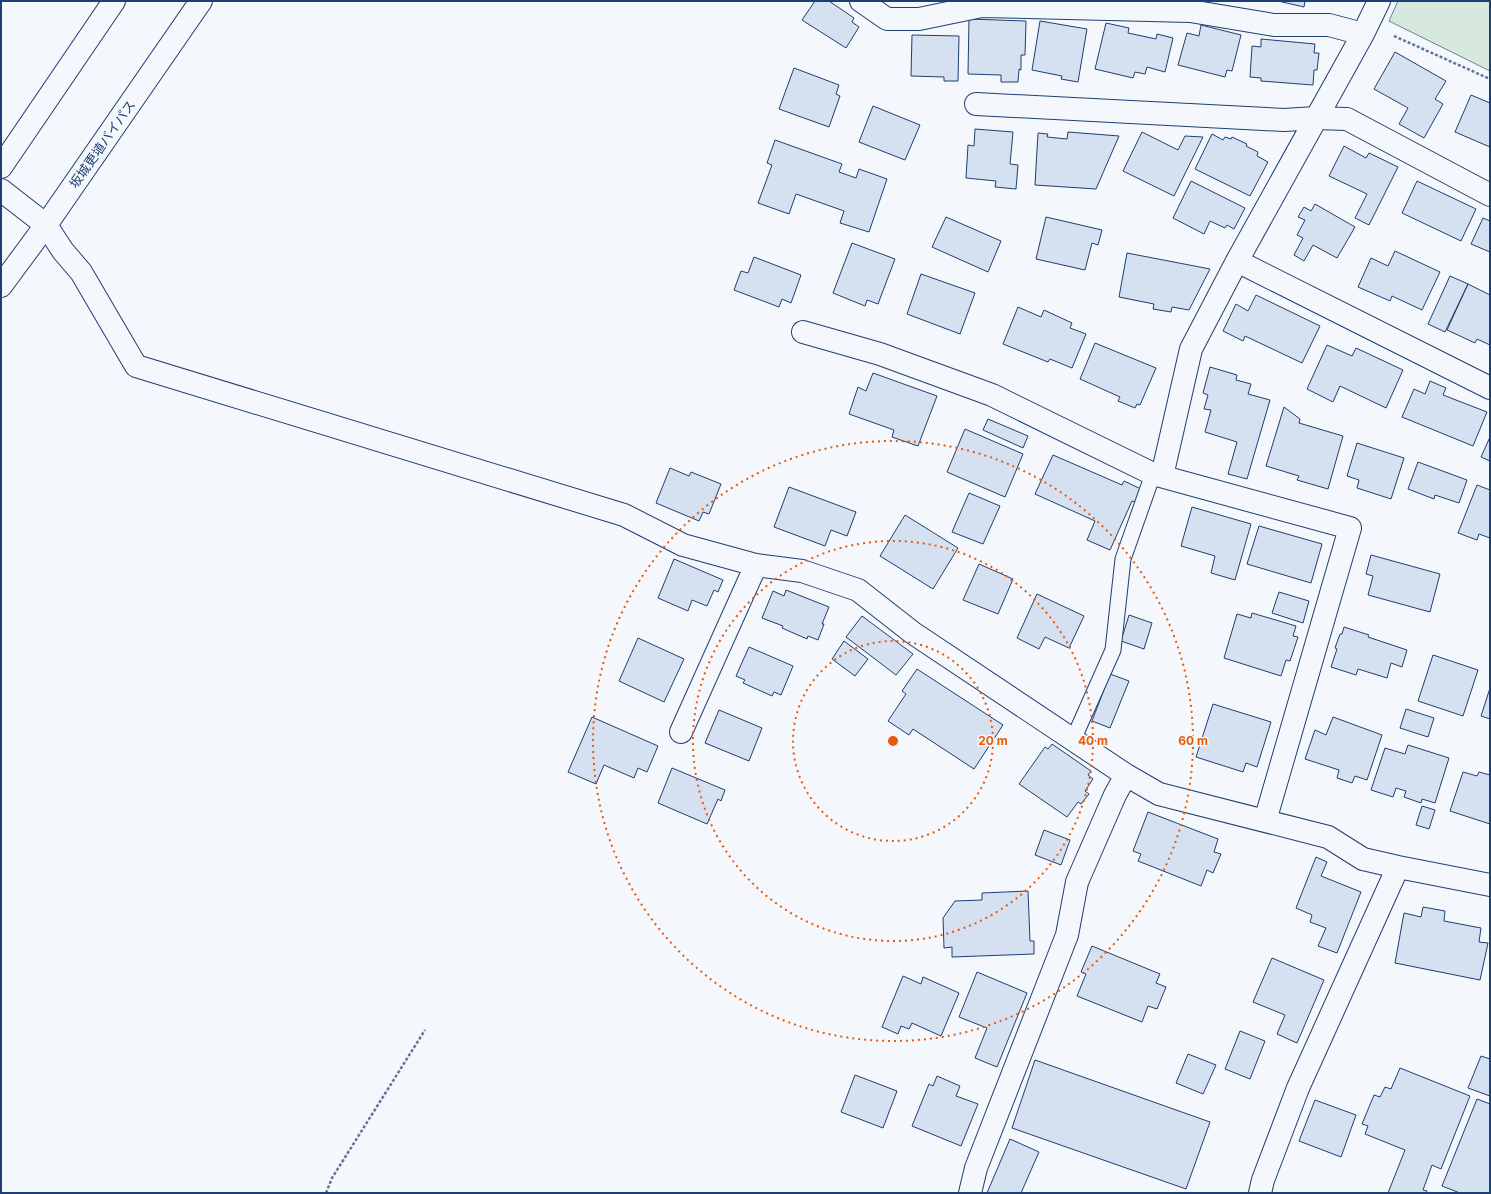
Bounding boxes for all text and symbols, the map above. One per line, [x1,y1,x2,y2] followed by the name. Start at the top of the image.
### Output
[66,97,138,191] street label: 坂城更埴バイパス
[978,733,1008,748] text: 20 m
[1078,733,1108,748] text: 40 m
[1178,733,1208,748] text: 60 m
[886,734,900,748] centre of rings

